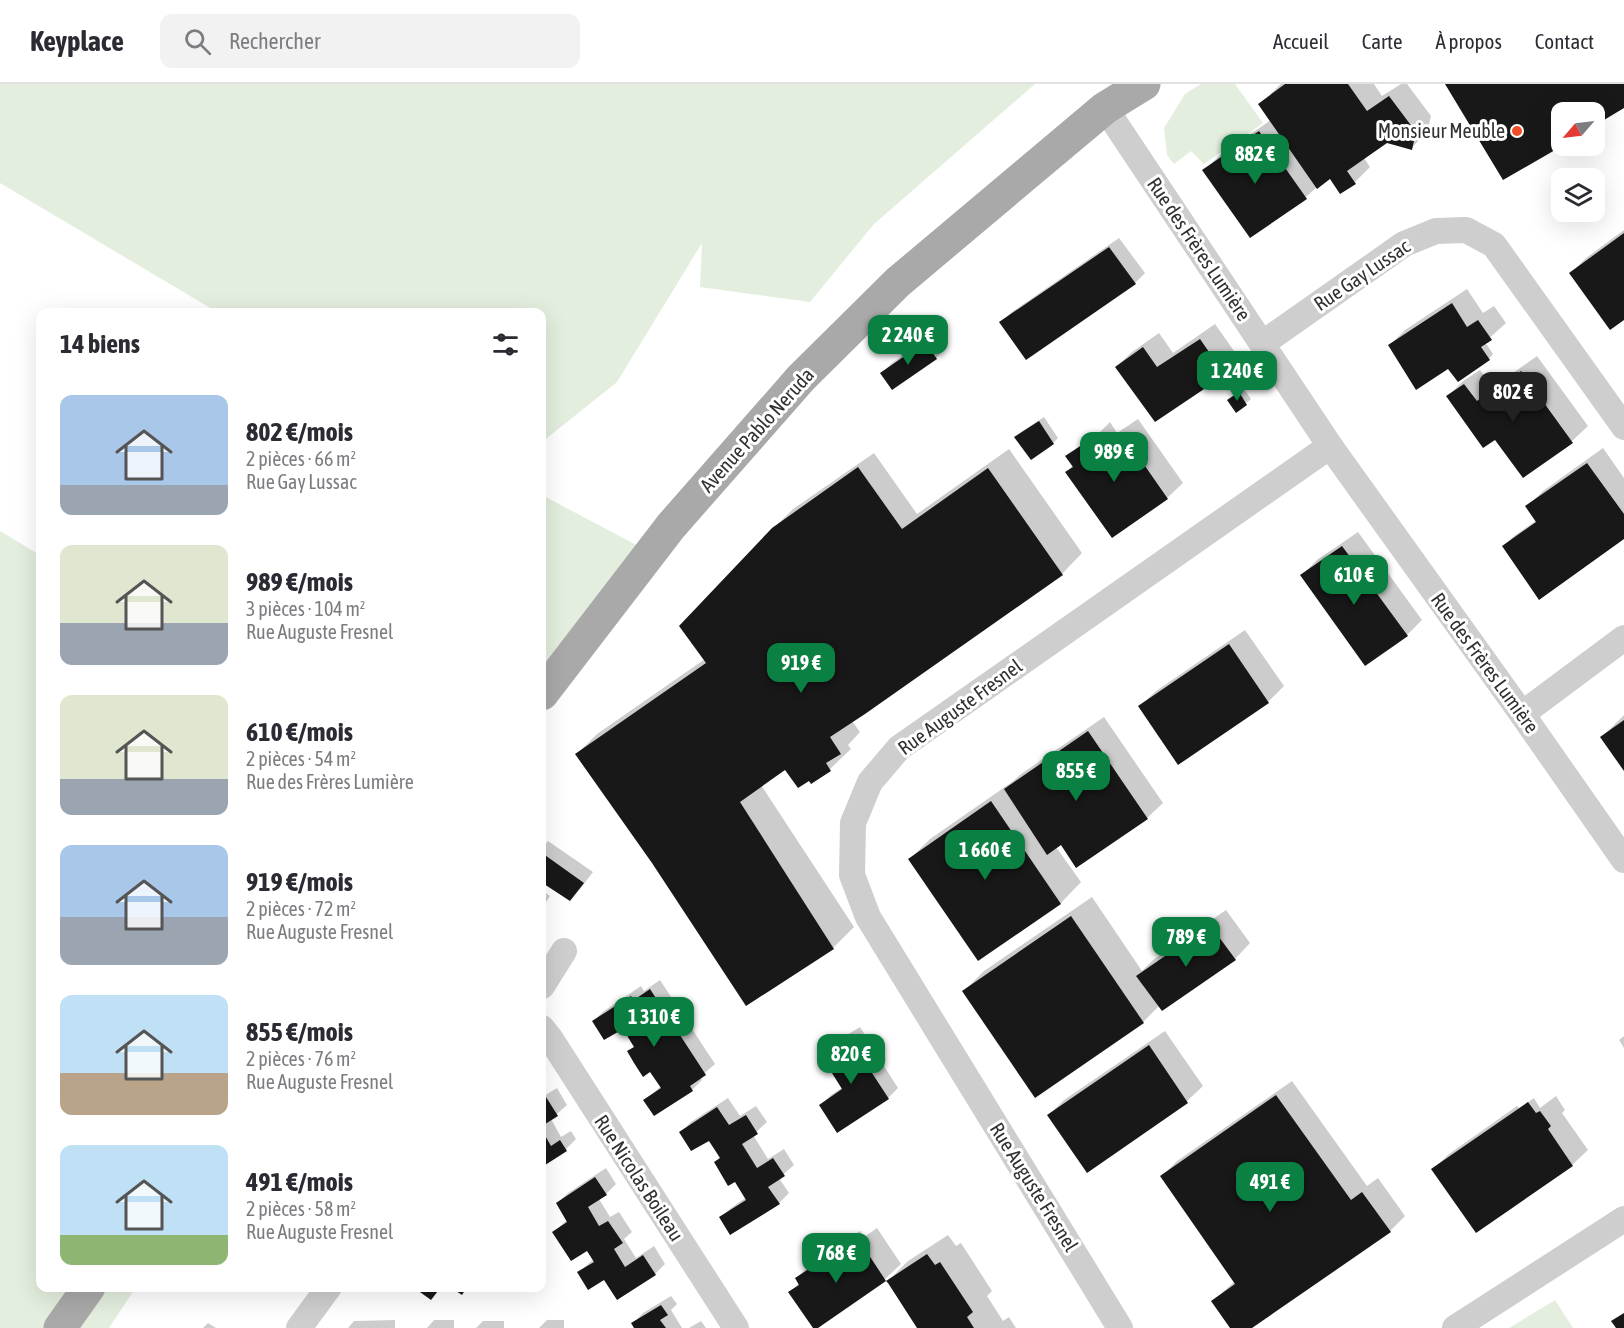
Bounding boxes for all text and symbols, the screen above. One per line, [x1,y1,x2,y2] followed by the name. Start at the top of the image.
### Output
[160,14,580,68] search box
[30,25,124,57] text: Keyplace
[181,25,214,58] icon: search
[229,28,320,54] text: Rechercher
[1273,29,1329,53] text: Accueil
[1362,29,1402,53] text: Carte
[1435,29,1502,53] text: À propos
[1535,29,1594,53] text: Contact
[1551,102,1605,156] north arrow
[1551,102,1605,222] map controls
[1378,119,1505,142] place label: Monsieur Meuble
[1510,124,1524,138] marker: Monsieur Meuble
[1213,134,1297,185] pin: 882 €
[1235,142,1275,165] text: 882 €
[1551,168,1605,222] button: layers
[1143,173,1256,325] street label: Rue des Frères Lumière
[1309,234,1414,315] street label: Rue Gay Lussac
[853,315,963,366] pin: 2 240 €
[882,323,934,346] text: 2 240 €
[489,328,522,361] icon: filters
[60,329,140,359] text: 14 biens
[1182,351,1292,402] pin: 1 240 €
[1211,359,1263,382] text: 1 240 €
[695,363,818,496] street label: Avenue Pablo Neruda
[1471,372,1555,423] pin: 802 €
[1493,380,1533,403] text: 802 €
[246,417,353,447] text: 802 €/mois
[108,419,180,491] icon: home
[1072,432,1156,483] pin: 989 €
[1094,440,1134,463] text: 989 €
[246,447,356,470] text: 2 pièces · 66 m²
[246,470,357,493] text: Rue Gay Lussac
[1312,555,1396,606] pin: 610 €
[1334,563,1374,586] text: 610 €
[246,567,353,597] text: 989 €/mois
[108,569,180,641] icon: home
[1427,588,1544,737] street label: Rue des Frères Lumière
[246,597,365,620] text: 3 pièces · 104 m²
[246,620,393,643] text: Rue Auguste Fresnel
[759,643,843,694] pin: 919 €
[781,651,821,674] text: 919 €
[893,654,1027,759] street label: Rue Auguste Fresnel
[246,717,353,747] text: 610 €/mois
[108,719,180,791] icon: home
[246,747,356,770] text: 2 pièces · 54 m²
[1034,751,1118,802] pin: 855 €
[1056,759,1096,782] text: 855 €
[246,770,414,793] text: Rue des Frères Lumière
[930,830,1040,881] pin: 1 660 €
[959,838,1011,861] text: 1 660 €
[246,867,353,897] text: 919 €/mois
[108,869,180,941] icon: home
[246,897,356,920] text: 2 pièces · 72 m²
[1144,917,1228,968] pin: 789 €
[246,920,393,943] text: Rue Auguste Fresnel
[1166,925,1206,948] text: 789 €
[599,997,709,1048] pin: 1 310 €
[628,1005,680,1028] text: 1 310 €
[246,1017,353,1047] text: 855 €/mois
[108,1019,180,1091] icon: home
[809,1034,893,1085] pin: 820 €
[831,1042,871,1065] text: 820 €
[246,1047,356,1070] text: 2 pièces · 76 m²
[246,1070,393,1093] text: Rue Auguste Fresnel
[590,1110,689,1245] street label: Rue Nicolas Boileau
[986,1118,1084,1256] street label: Rue Auguste Fresnel
[1228,1162,1312,1213] pin: 491 €
[246,1167,353,1197] text: 491 €/mois
[108,1169,180,1241] icon: home
[1250,1170,1290,1193] text: 491 €
[246,1197,356,1220] text: 2 pièces · 58 m²
[246,1220,393,1243] text: Rue Auguste Fresnel
[794,1233,878,1284] pin: 768 €
[816,1241,856,1264] text: 768 €

